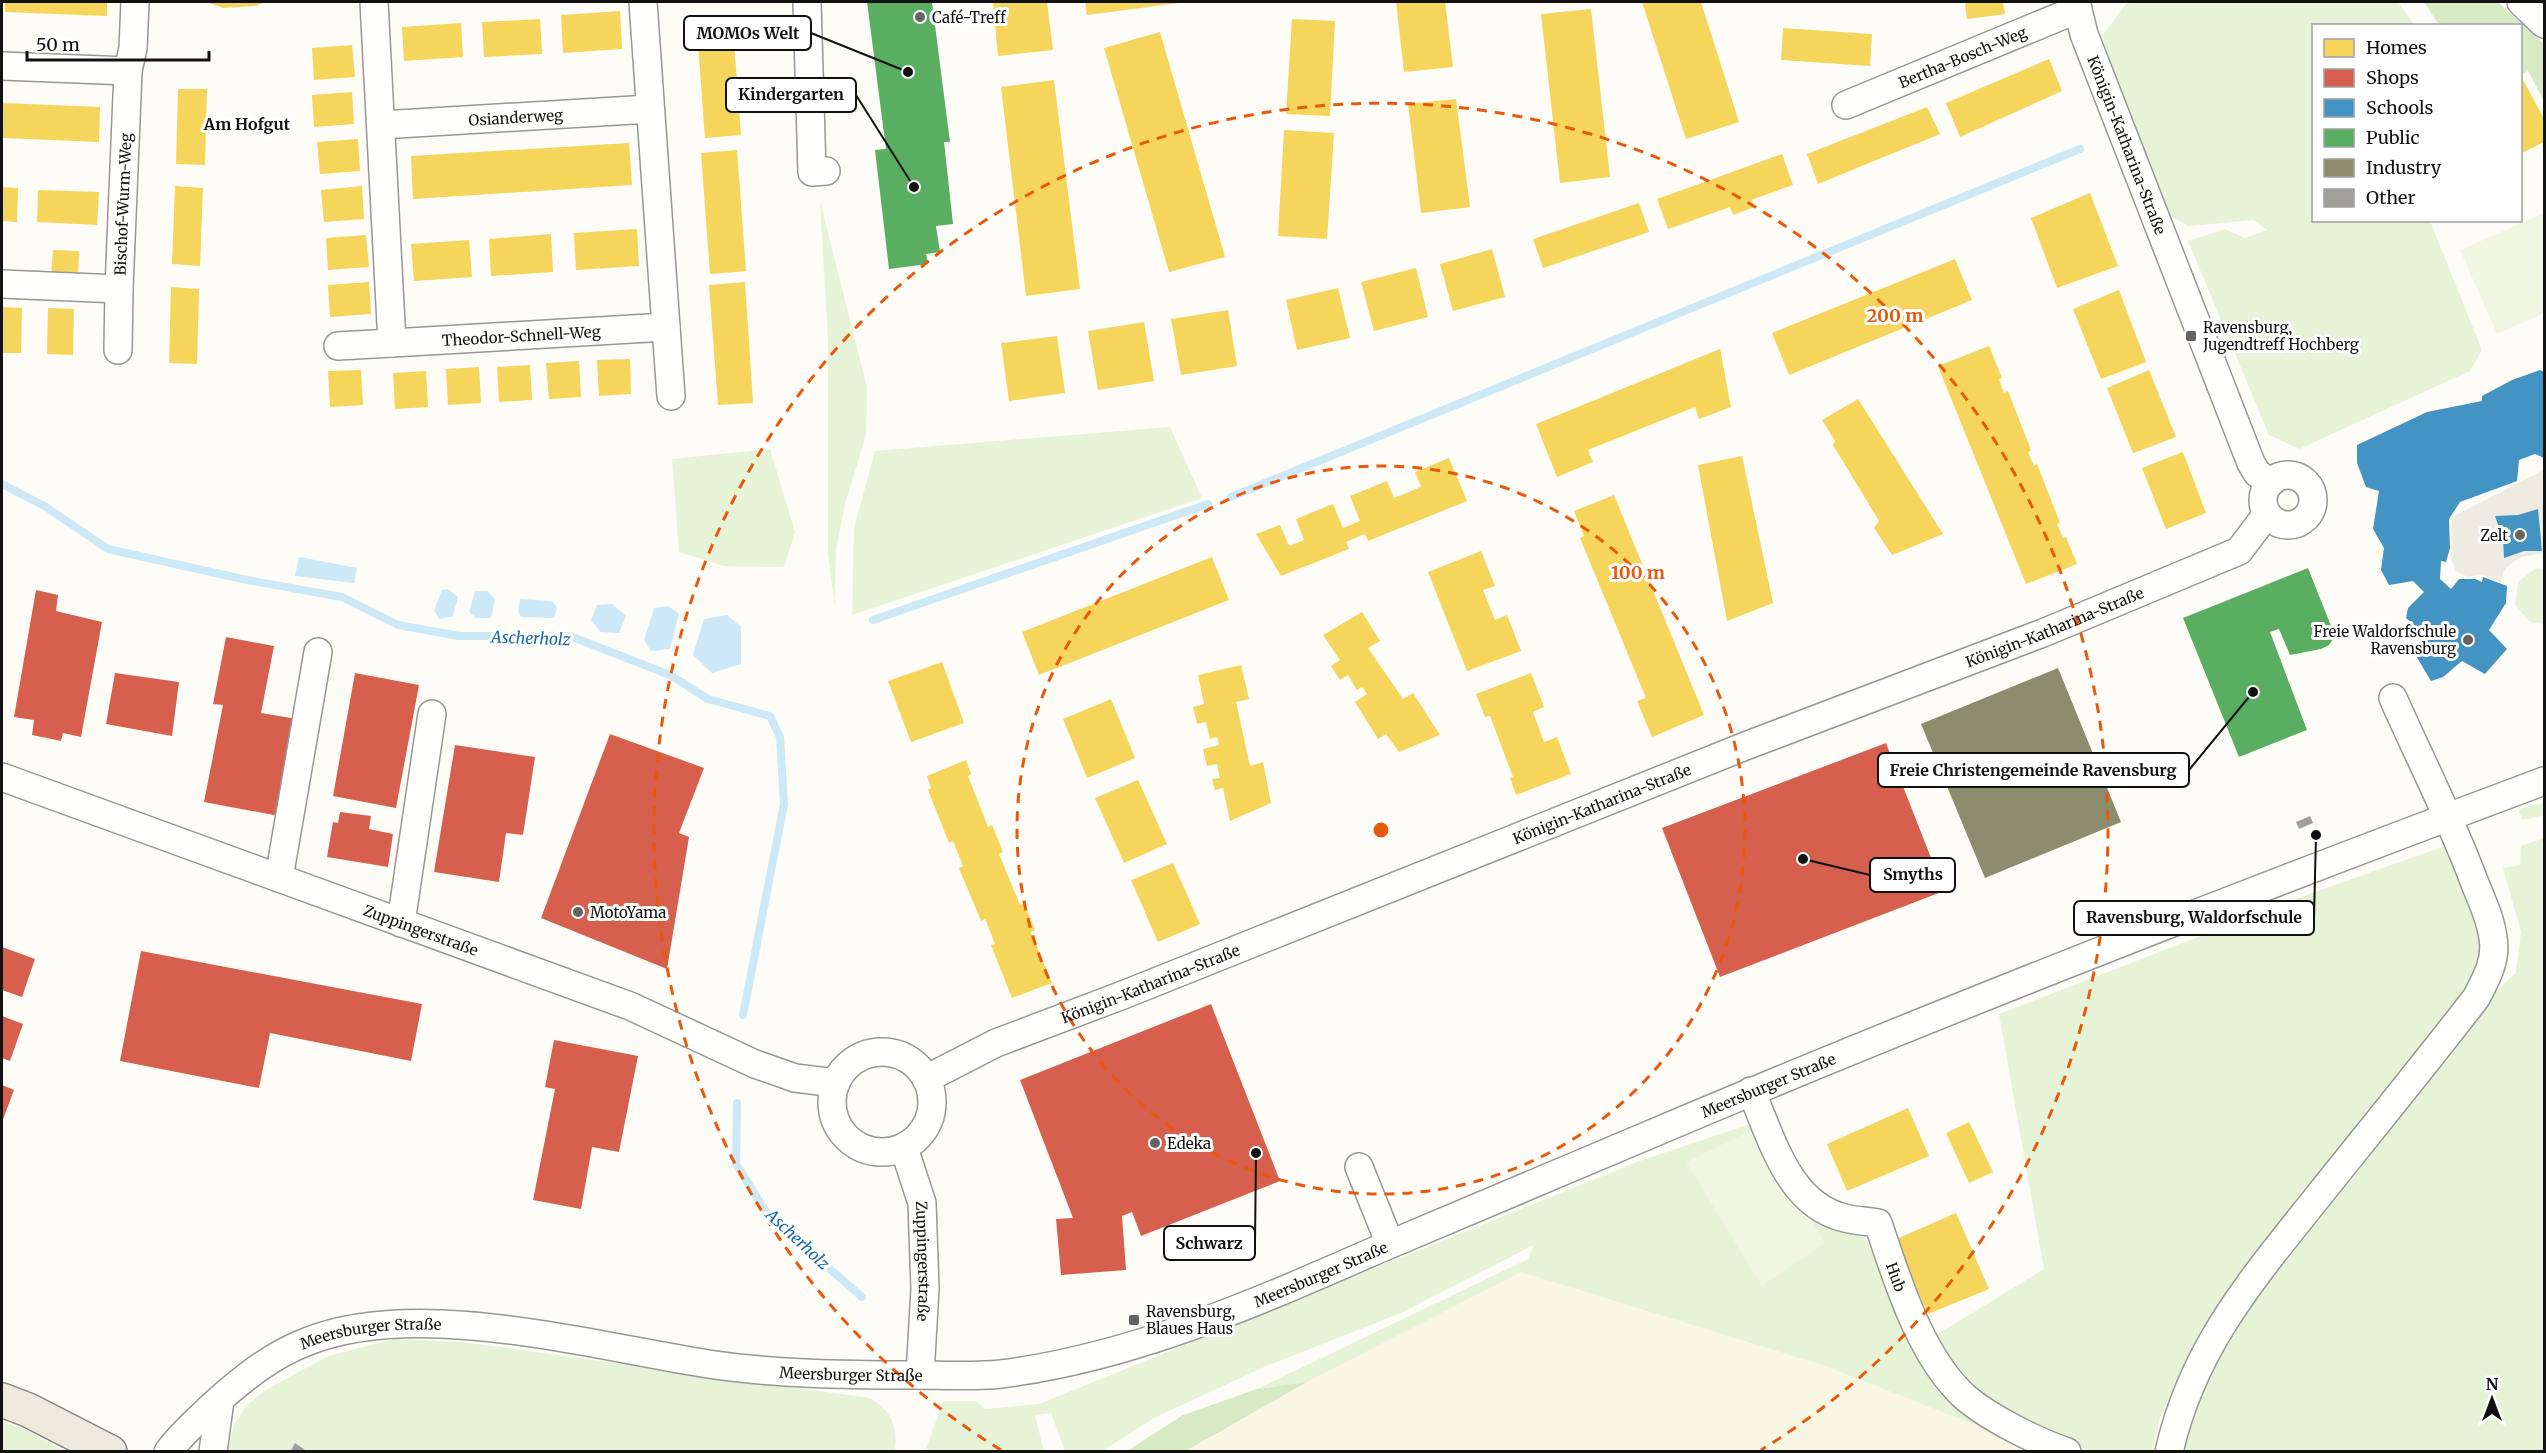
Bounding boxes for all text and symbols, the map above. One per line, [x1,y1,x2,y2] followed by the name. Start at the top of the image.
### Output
[932,8,1007,27] place label: Café-Treff
[913,10,927,24] marker: Café-Treff
[684,16,811,50] callout: MOMOs Welt
[1896,22,2029,92] street label: Bertha-Bosch-Weg
[697,23,800,43] text: MOMOs Welt
[27,24,208,62] scale bar
[2312,24,2522,222] legend
[36,33,80,56] text: 50 m
[2366,36,2427,59] text: Homes
[2084,53,2171,237] street label: Königin-Katharina-Straße
[2366,66,2419,89] text: Shops
[726,78,856,112] callout: Kindergarten
[738,84,844,104] text: Kindergarten
[2366,96,2434,119] text: Schools
[468,105,564,129] street label: Osianderweg
[203,114,291,134] district label: Am Hofgut
[2366,126,2420,149] text: Public
[110,133,135,276] street label: Bischof-Wurm-Weg
[2366,156,2442,179] text: Industry
[2366,186,2416,209] text: Other
[1867,304,1923,327] text: 200 m
[2202,318,2359,354] place label: Ravensburg, Jugendtreff Hochberg
[441,321,601,350] street label: Theodor-Schnell-Weg
[2184,329,2198,343] marker: Ravensburg, Jugendtreff Hochberg
[2480,526,2508,545] place label: Zelt
[2513,528,2527,542] marker: Zelt
[1611,561,1665,584] text: 100 m
[1963,583,2146,671] street label: Königin-Katharina-Straße
[2313,622,2456,658] place label: Freie Waldorfschule Ravensburg
[489,627,572,649] water label: Ascherholz
[2461,633,2475,647] marker: Freie Waldorfschule Ravensburg
[1878,753,2189,787] callout: Freie Christengemeinde Ravensburg
[1510,759,1694,848] street label: Königin-Katharina-Straße
[1890,760,2176,780] text: Freie Christengemeinde Ravensburg
[1371,820,1391,840] centre of rings
[1870,858,1955,892] callout: Smyths
[1883,864,1943,884] text: Smyths
[361,900,481,959] street label: Zuppingerstraße
[2074,901,2314,935] callout: Ravensburg, Waldorfschule
[590,903,666,922] place label: MotoYama
[571,905,585,919] marker: MotoYama
[2086,907,2302,928] text: Ravensburg, Waldorfschule
[1058,940,1242,1027] street label: Königin-Katharina-Straße
[1698,1049,1838,1121] street label: Meersburger Straße
[1167,1134,1211,1153] place label: Edeka
[1148,1136,1162,1150] marker: Edeka
[912,1200,934,1322] street label: Zuppingerstraße
[761,1203,834,1274] water label: Ascherholz
[1164,1226,1255,1260] callout: Schwarz
[1175,1233,1243,1253] text: Schwarz
[1251,1237,1391,1311] street label: Meersburger Straße
[1882,1260,1910,1294] street label: Hub
[1146,1302,1235,1338] place label: Ravensburg, Blaues Haus
[1127,1313,1141,1327] marker: Ravensburg, Blaues Haus
[297,1314,442,1353] street label: Meersburger Straße
[779,1362,923,1385] street label: Meersburger Straße
[2462,1369,2522,1429] north arrow
[2486,1374,2499,1394] text: N

